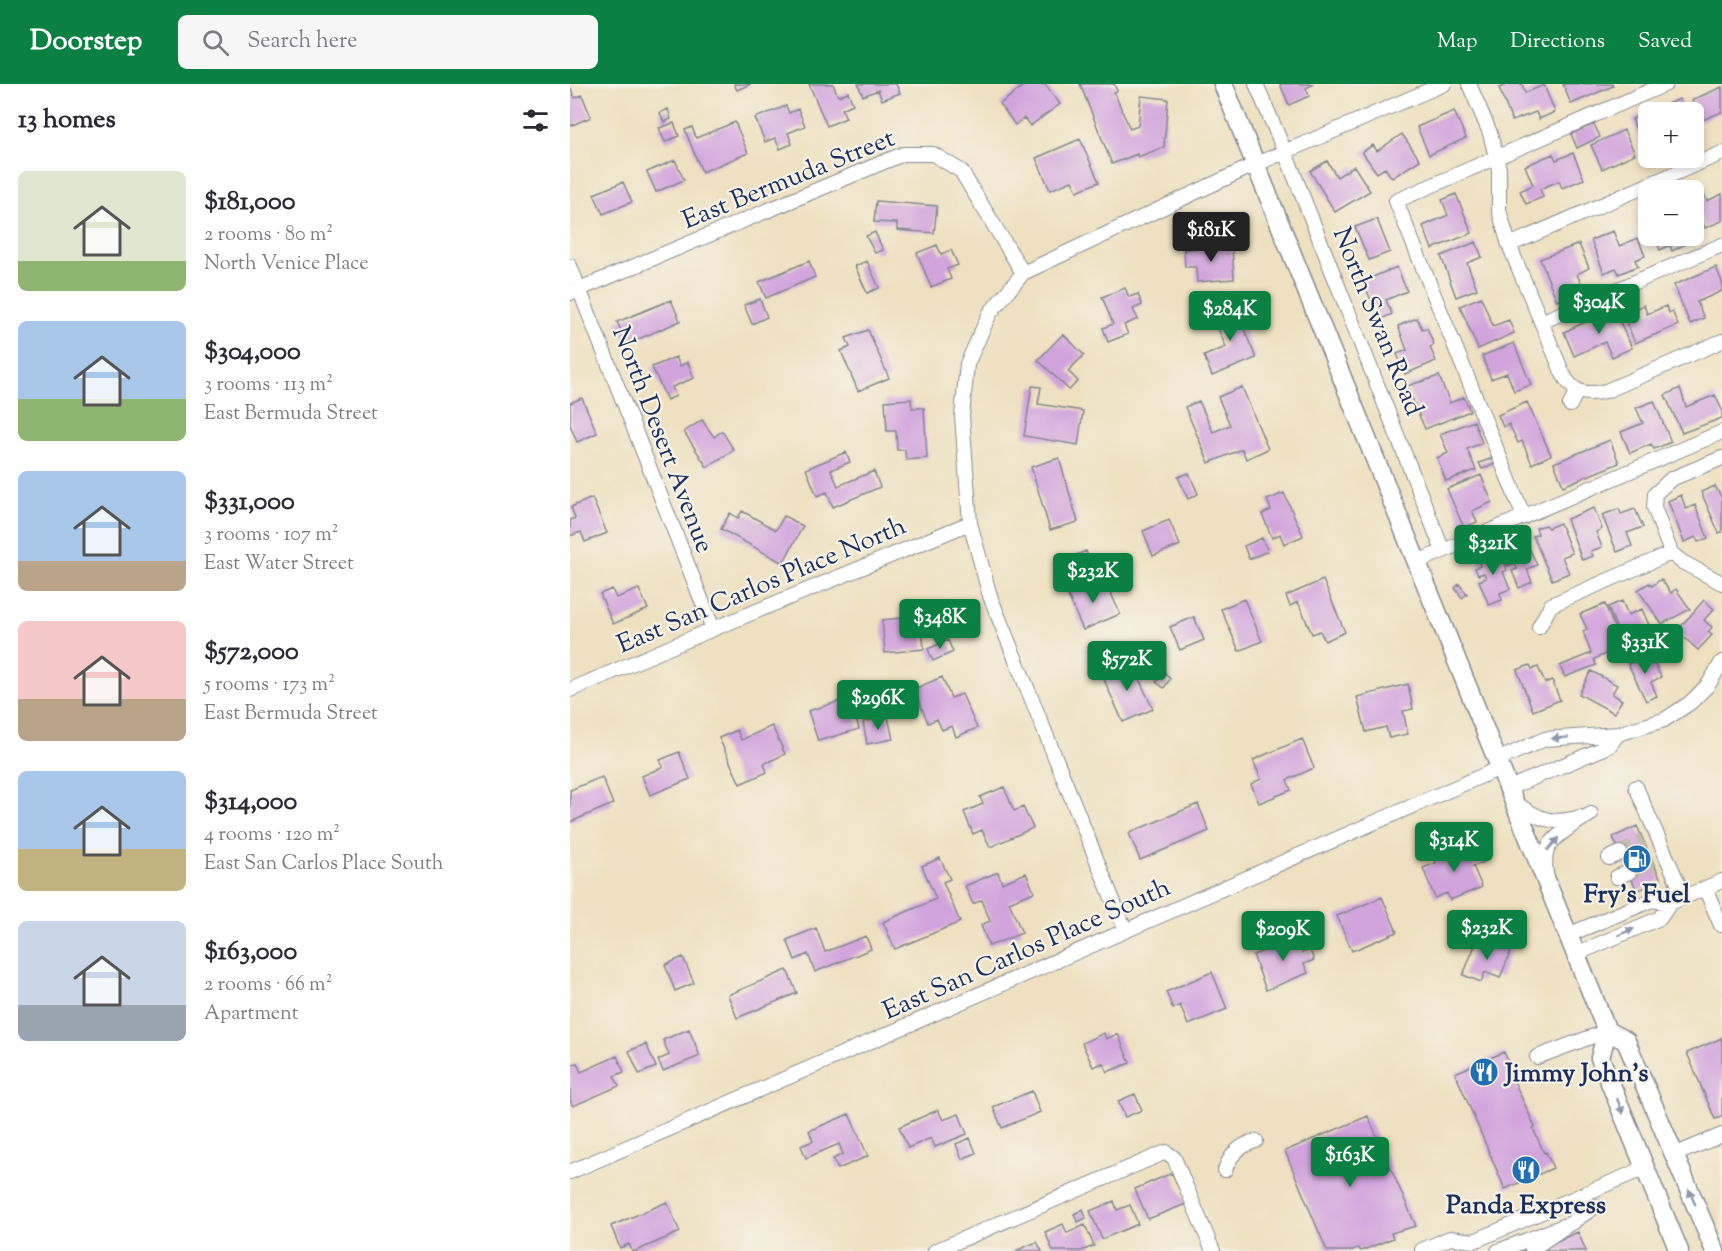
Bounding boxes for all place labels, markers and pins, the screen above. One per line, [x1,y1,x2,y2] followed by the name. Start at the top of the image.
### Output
[1169,212,1253,263] pin: $181K
[1557,284,1641,335] pin: $304K
[1188,291,1272,342] pin: $284K
[1451,525,1535,576] pin: $321K
[1051,553,1135,604] pin: $232K
[898,599,982,650] pin: $348K
[1603,624,1687,675] pin: $331K
[1085,641,1169,692] pin: $572K
[836,680,920,731] pin: $296K
[1412,822,1496,873] pin: $314K
[1621,843,1653,875] fuel station icon: Fry's Fuel
[1584,877,1691,914] place label: Fry's Fuel
[1445,910,1529,961] pin: $232K
[1241,911,1325,962] pin: $209K
[1468,1056,1500,1088] restaurant icon: Jimmy John's
[1503,1056,1648,1093] place label: Jimmy John's
[1308,1137,1392,1188] pin: $163K
[1510,1154,1542,1186] restaurant icon: Panda Express
[1446,1188,1606,1225] place label: Panda Express

